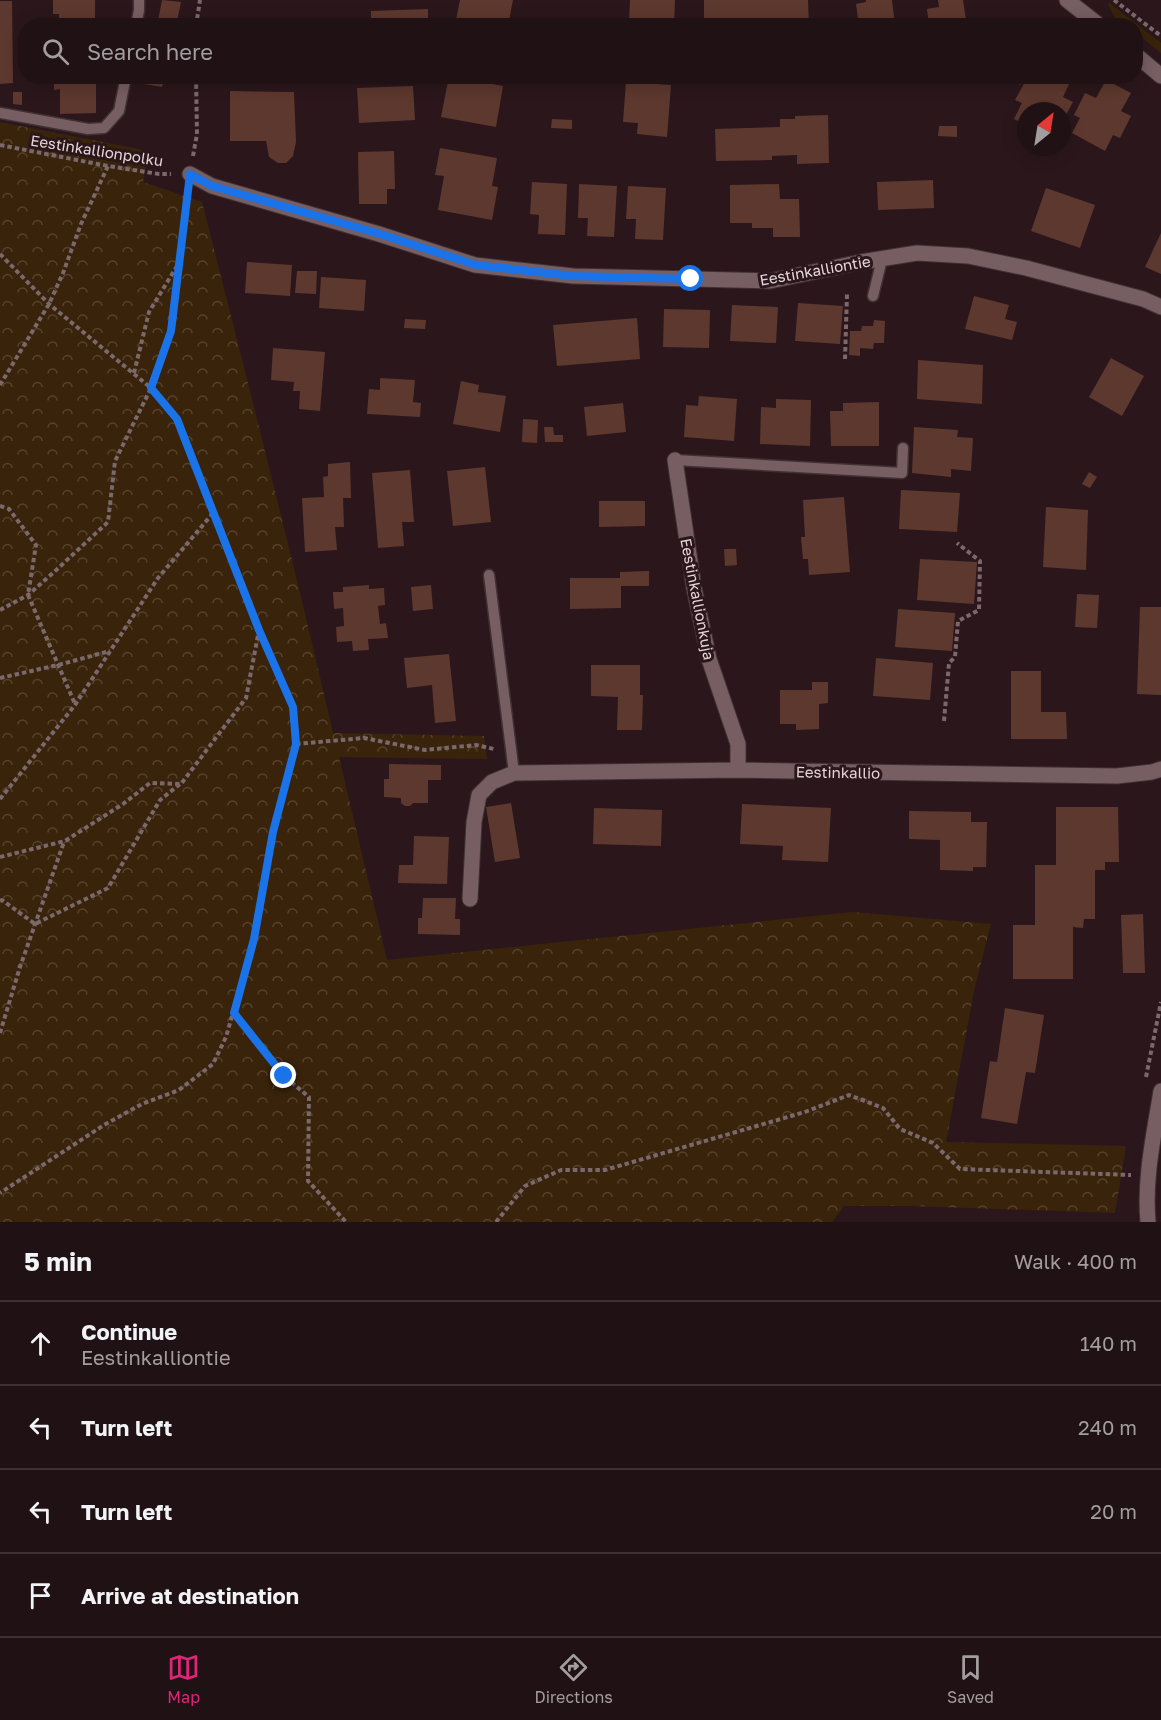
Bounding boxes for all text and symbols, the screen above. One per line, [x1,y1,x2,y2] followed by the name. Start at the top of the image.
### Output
[18,18,1143,84] search box
[39,35,72,68] icon: search
[87,38,213,65] text: Search here
[1017,102,1071,156] north arrow
[29,131,165,169] street label: Eestinkallionpolku
[758,251,872,289] street label: Eestinkalliontie
[677,265,703,291] route start
[677,537,719,661] street label: Eestinkallionkuja
[796,762,880,782] street label: Eestinkallio
[270,1062,296,1088] route end
[24,1246,92,1277] text: 5 min
[1014,1249,1137,1273] text: Walk · 400 m
[81,1318,177,1345] text: Continue
[24,1327,57,1360] icon: ahead
[1080,1331,1137,1355] text: 140 m
[81,1345,230,1369] text: Eestinkalliontie
[24,1411,57,1444] icon: left
[81,1414,172,1441] text: Turn left
[1078,1415,1137,1439] text: 240 m
[24,1495,57,1528] icon: left
[81,1498,172,1525] text: Turn left
[1090,1499,1137,1523] text: 20 m
[24,1579,57,1612] icon: arrive
[81,1582,299,1609] text: Arrive at destination
[167,1651,200,1707] tab: Map
[535,1651,613,1707] tab: Directions
[947,1651,994,1707] tab: Saved

